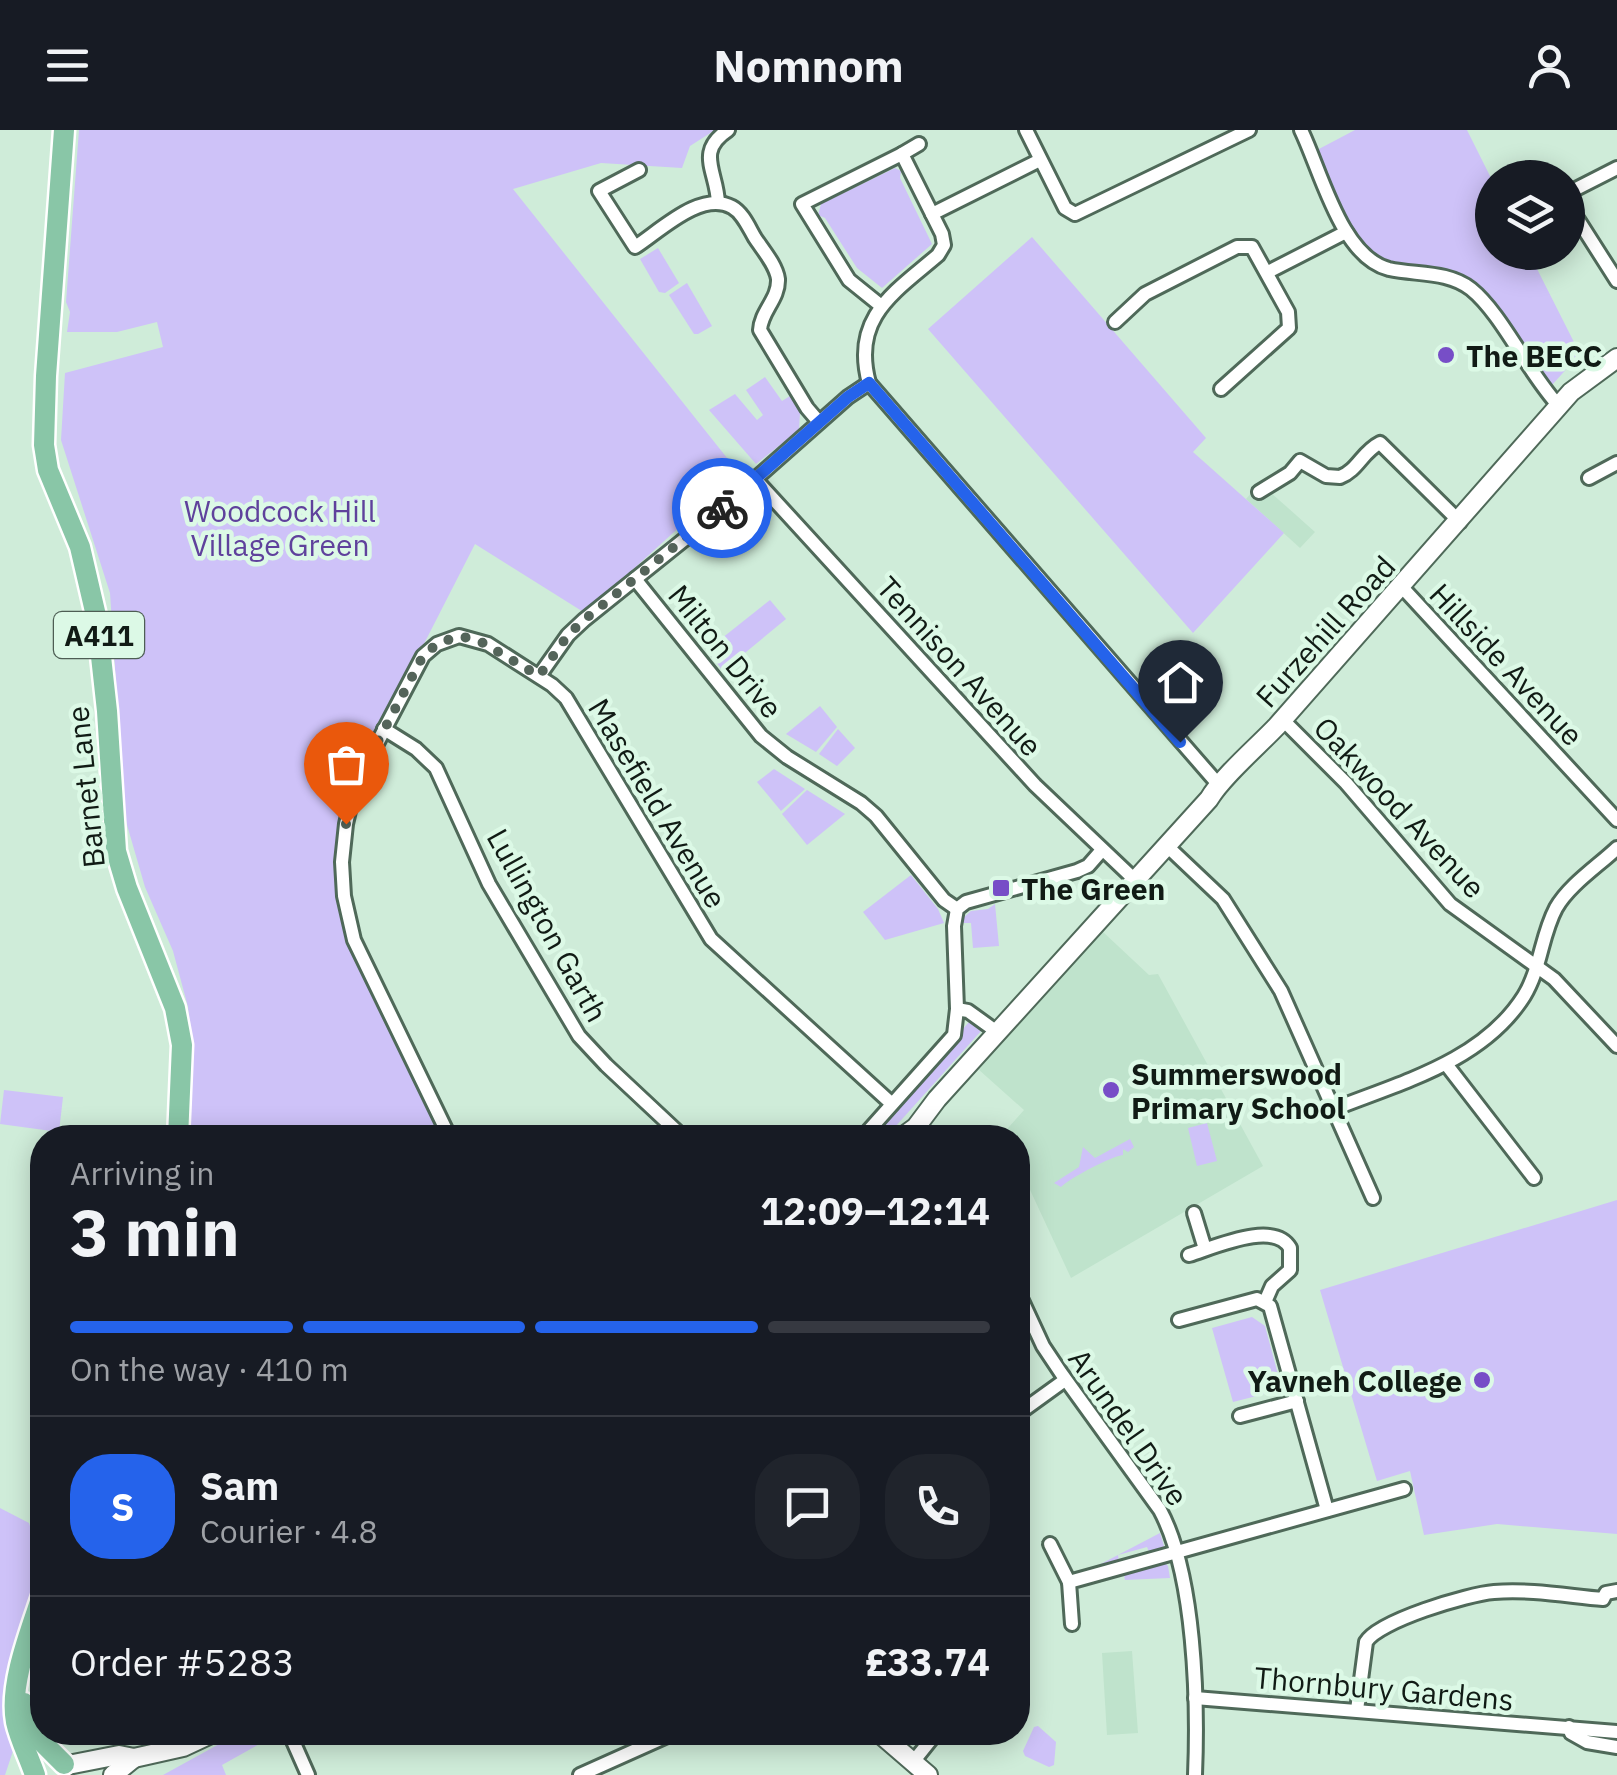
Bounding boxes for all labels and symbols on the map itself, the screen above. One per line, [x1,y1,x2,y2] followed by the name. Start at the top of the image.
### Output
[1466,336,1602,375] place label: The BECC
[1435,344,1457,366] marker: The BECC
[672,458,772,558] courier
[184,491,376,564] park label: Woodcock Hill Village Green
[1247,547,1403,715] street label: Furzehill Road
[869,568,1051,764] street label: Tennison Avenue
[1422,575,1592,753] street label: Hillside Avenue
[660,576,792,726] street label: Milton Drive
[54,612,144,658] road number: A411
[1138,640,1223,743] pin
[580,691,736,915] street label: Masefield Avenue
[57,704,113,870] street label: Barnet Lane
[1306,708,1494,906] street label: Oakwood Avenue
[304,722,389,825] pin
[479,821,617,1029] street label: Lullington Garth
[1021,869,1165,908] place label: The Green
[990,877,1012,899] marker: The Green
[1131,1054,1345,1127] place label: Summerswood Primary School
[1100,1079,1122,1101] marker: Summerswood Primary School
[1061,1341,1197,1513] street label: Arundel Drive
[1247,1361,1462,1400] place label: Yavneh College
[1471,1369,1493,1391] marker: Yavneh College
[1253,1657,1515,1719] street label: Thornbury Gardens

